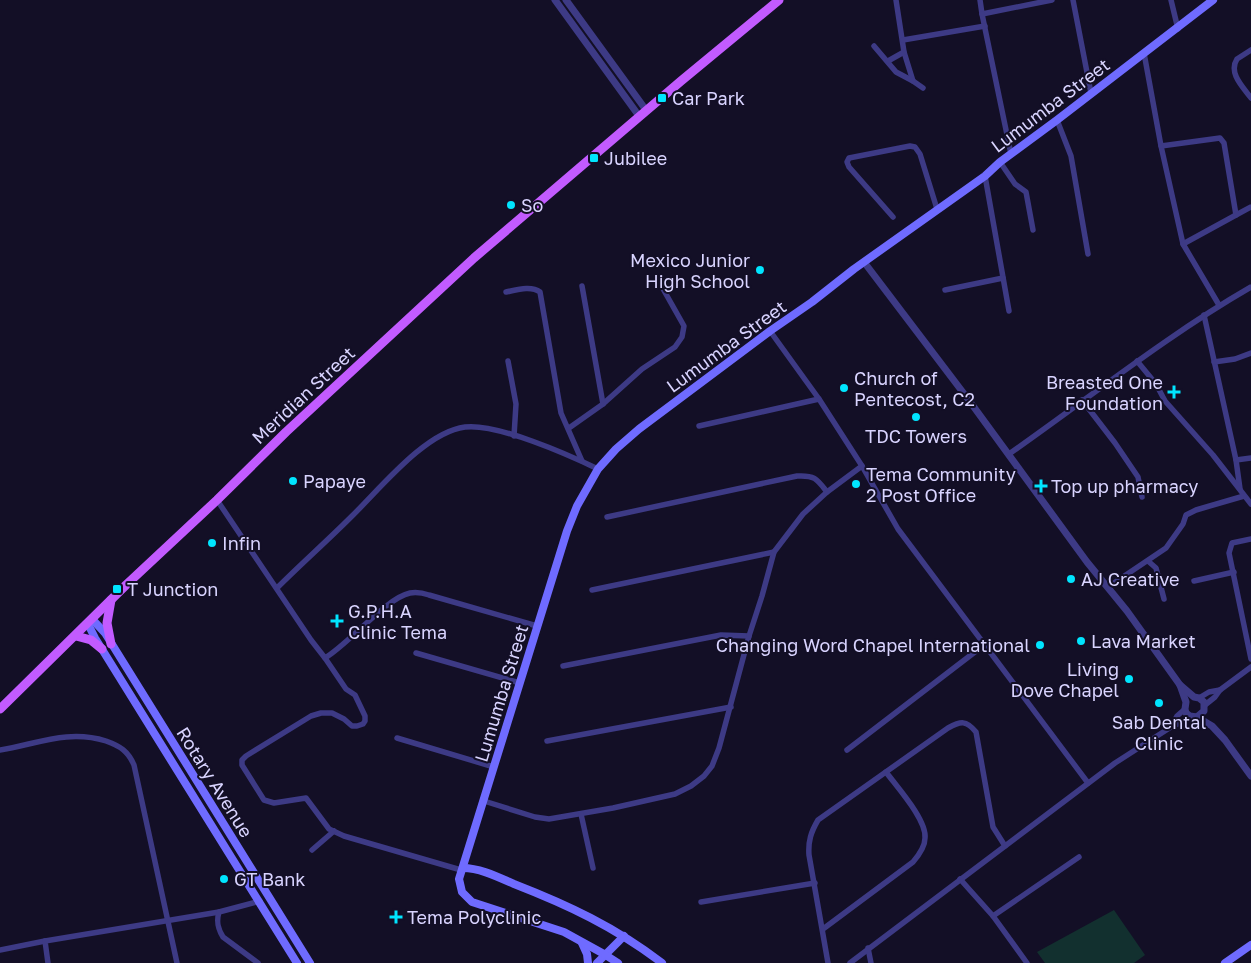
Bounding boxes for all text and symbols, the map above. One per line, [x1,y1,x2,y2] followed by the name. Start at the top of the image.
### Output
[986,53,1114,157] street label: Lumumba Street
[672,87,745,109] place label: Car Park
[656,92,668,104] marker: Car Park
[604,147,667,169] place label: Jubilee
[588,152,600,164] marker: Jubilee
[521,194,543,216] place label: So
[505,199,517,211] marker: So
[630,249,750,292] place label: Mexico Junior High School
[754,264,766,276] marker: Mexico Junior High School
[662,295,790,397] street label: Lumumba Street
[247,342,359,448] street label: Meridian Street
[854,367,975,410] place label: Church of Pentecost, C2
[1046,371,1163,414] place label: Breasted One Foundation
[838,382,850,394] marker: Church of Pentecost, C2
[1167,385,1181,399] marker: Breasted One Foundation
[910,411,922,423] marker: TDC Towers
[865,425,967,447] place label: TDC Towers
[866,463,1016,506] place label: Tema Community 2 Post Office
[303,470,366,492] place label: Papaye
[287,475,299,487] marker: Papaye
[1051,475,1198,497] place label: Top up pharmacy
[850,478,862,490] marker: Tema Community 2 Post Office
[1035,480,1047,492] marker: Top up pharmacy
[222,532,261,554] place label: Infin
[206,537,218,549] marker: Infin
[1081,568,1179,590] place label: AJ Creative
[1065,573,1077,585] marker: AJ Creative
[127,578,218,600] place label: T Junction
[111,583,123,595] marker: T Junction
[348,600,447,643] place label: G.P.H.A Clinic Tema
[330,614,344,628] marker: G.P.H.A Clinic Tema
[470,622,532,764] street label: Lumumba Street
[1091,630,1196,652] place label: Lava Market
[716,634,1030,656] place label: Changing Word Chapel International
[1075,635,1087,647] marker: Lava Market
[1034,639,1046,651] marker: Changing Word Chapel International
[1011,658,1119,701] place label: Living Dove Chapel
[1123,673,1135,685] marker: Living Dove Chapel
[1153,697,1165,709] marker: Sab Dental Clinic
[1112,711,1206,754] place label: Sab Dental Clinic
[172,723,258,841] street label: Rotary Avenue
[234,868,305,890] place label: GT Bank
[218,873,230,885] marker: GT Bank
[407,906,541,928] place label: Tema Polyclinic
[389,910,403,924] marker: Tema Polyclinic

